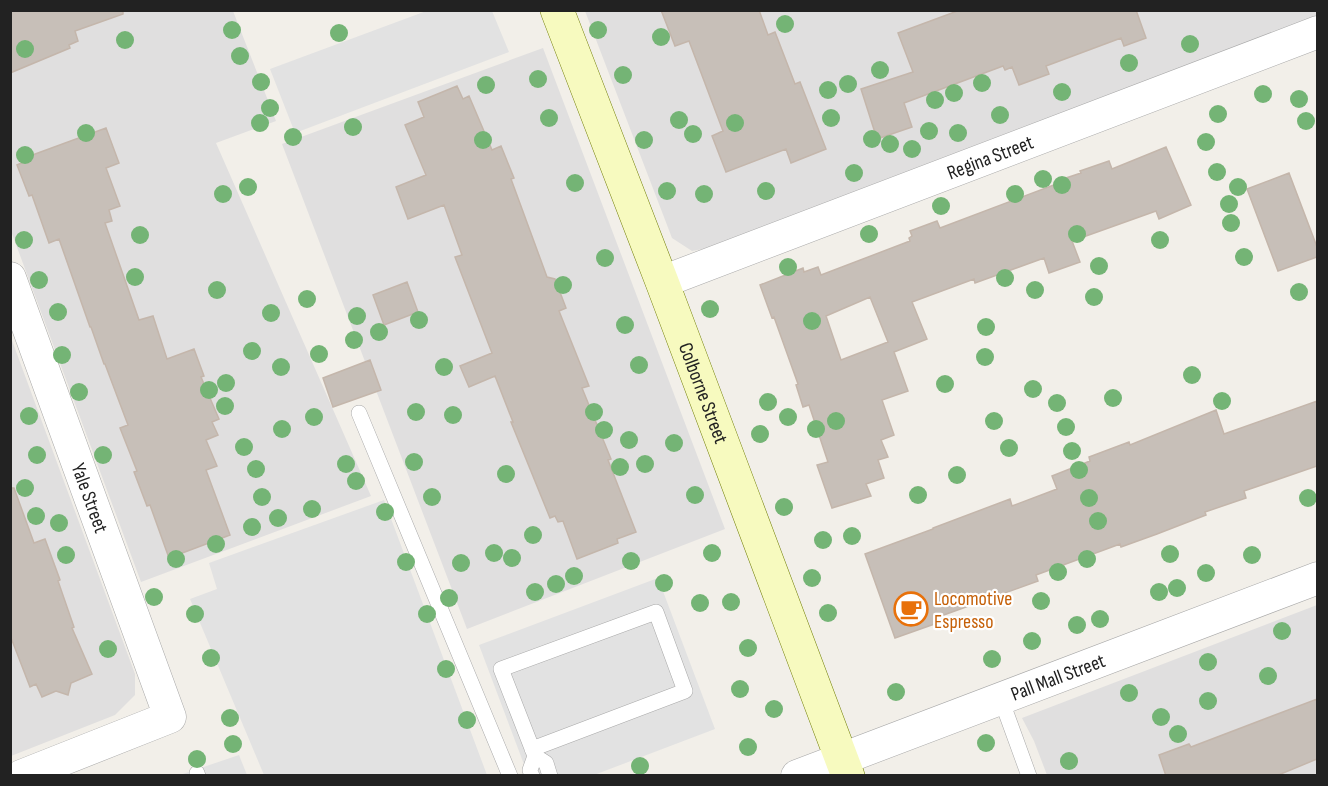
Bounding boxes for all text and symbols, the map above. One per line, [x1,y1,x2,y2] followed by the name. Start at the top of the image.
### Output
[944,131,1037,185] street label: Regina Street
[673,339,733,447] street label: Colborne Street
[66,460,113,536] street label: Yale Street
[934,587,1012,634] place label: Locomotive Espresso
[893,591,929,627] cafe icon: Locomotive Espresso
[1008,649,1109,707] street label: Pall Mall Street

